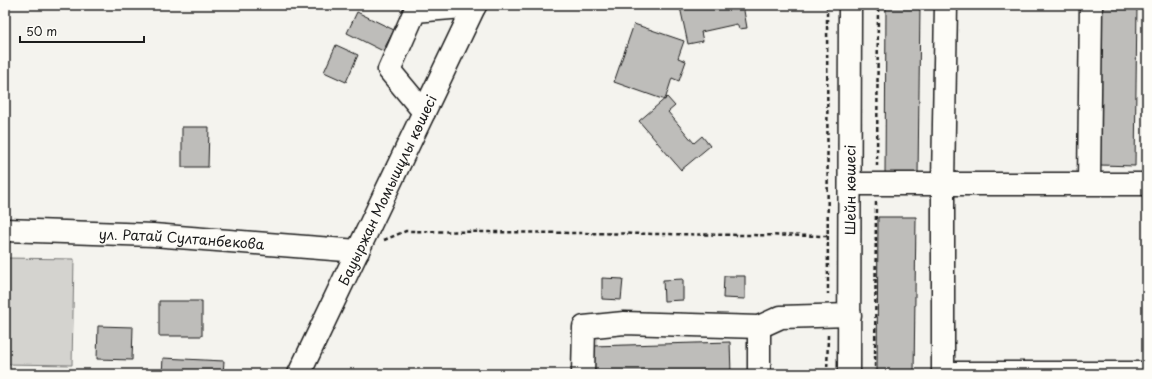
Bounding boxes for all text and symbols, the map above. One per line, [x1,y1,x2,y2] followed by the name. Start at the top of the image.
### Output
[20,18,144,44] scale bar
[26,22,57,40] text: 50 m
[332,91,441,289] street label: Бауыржан Момышұлы көшесі
[839,145,860,235] street label: Шейн көшесі
[99,223,266,254] street label: ул. Ратай Султанбекова

